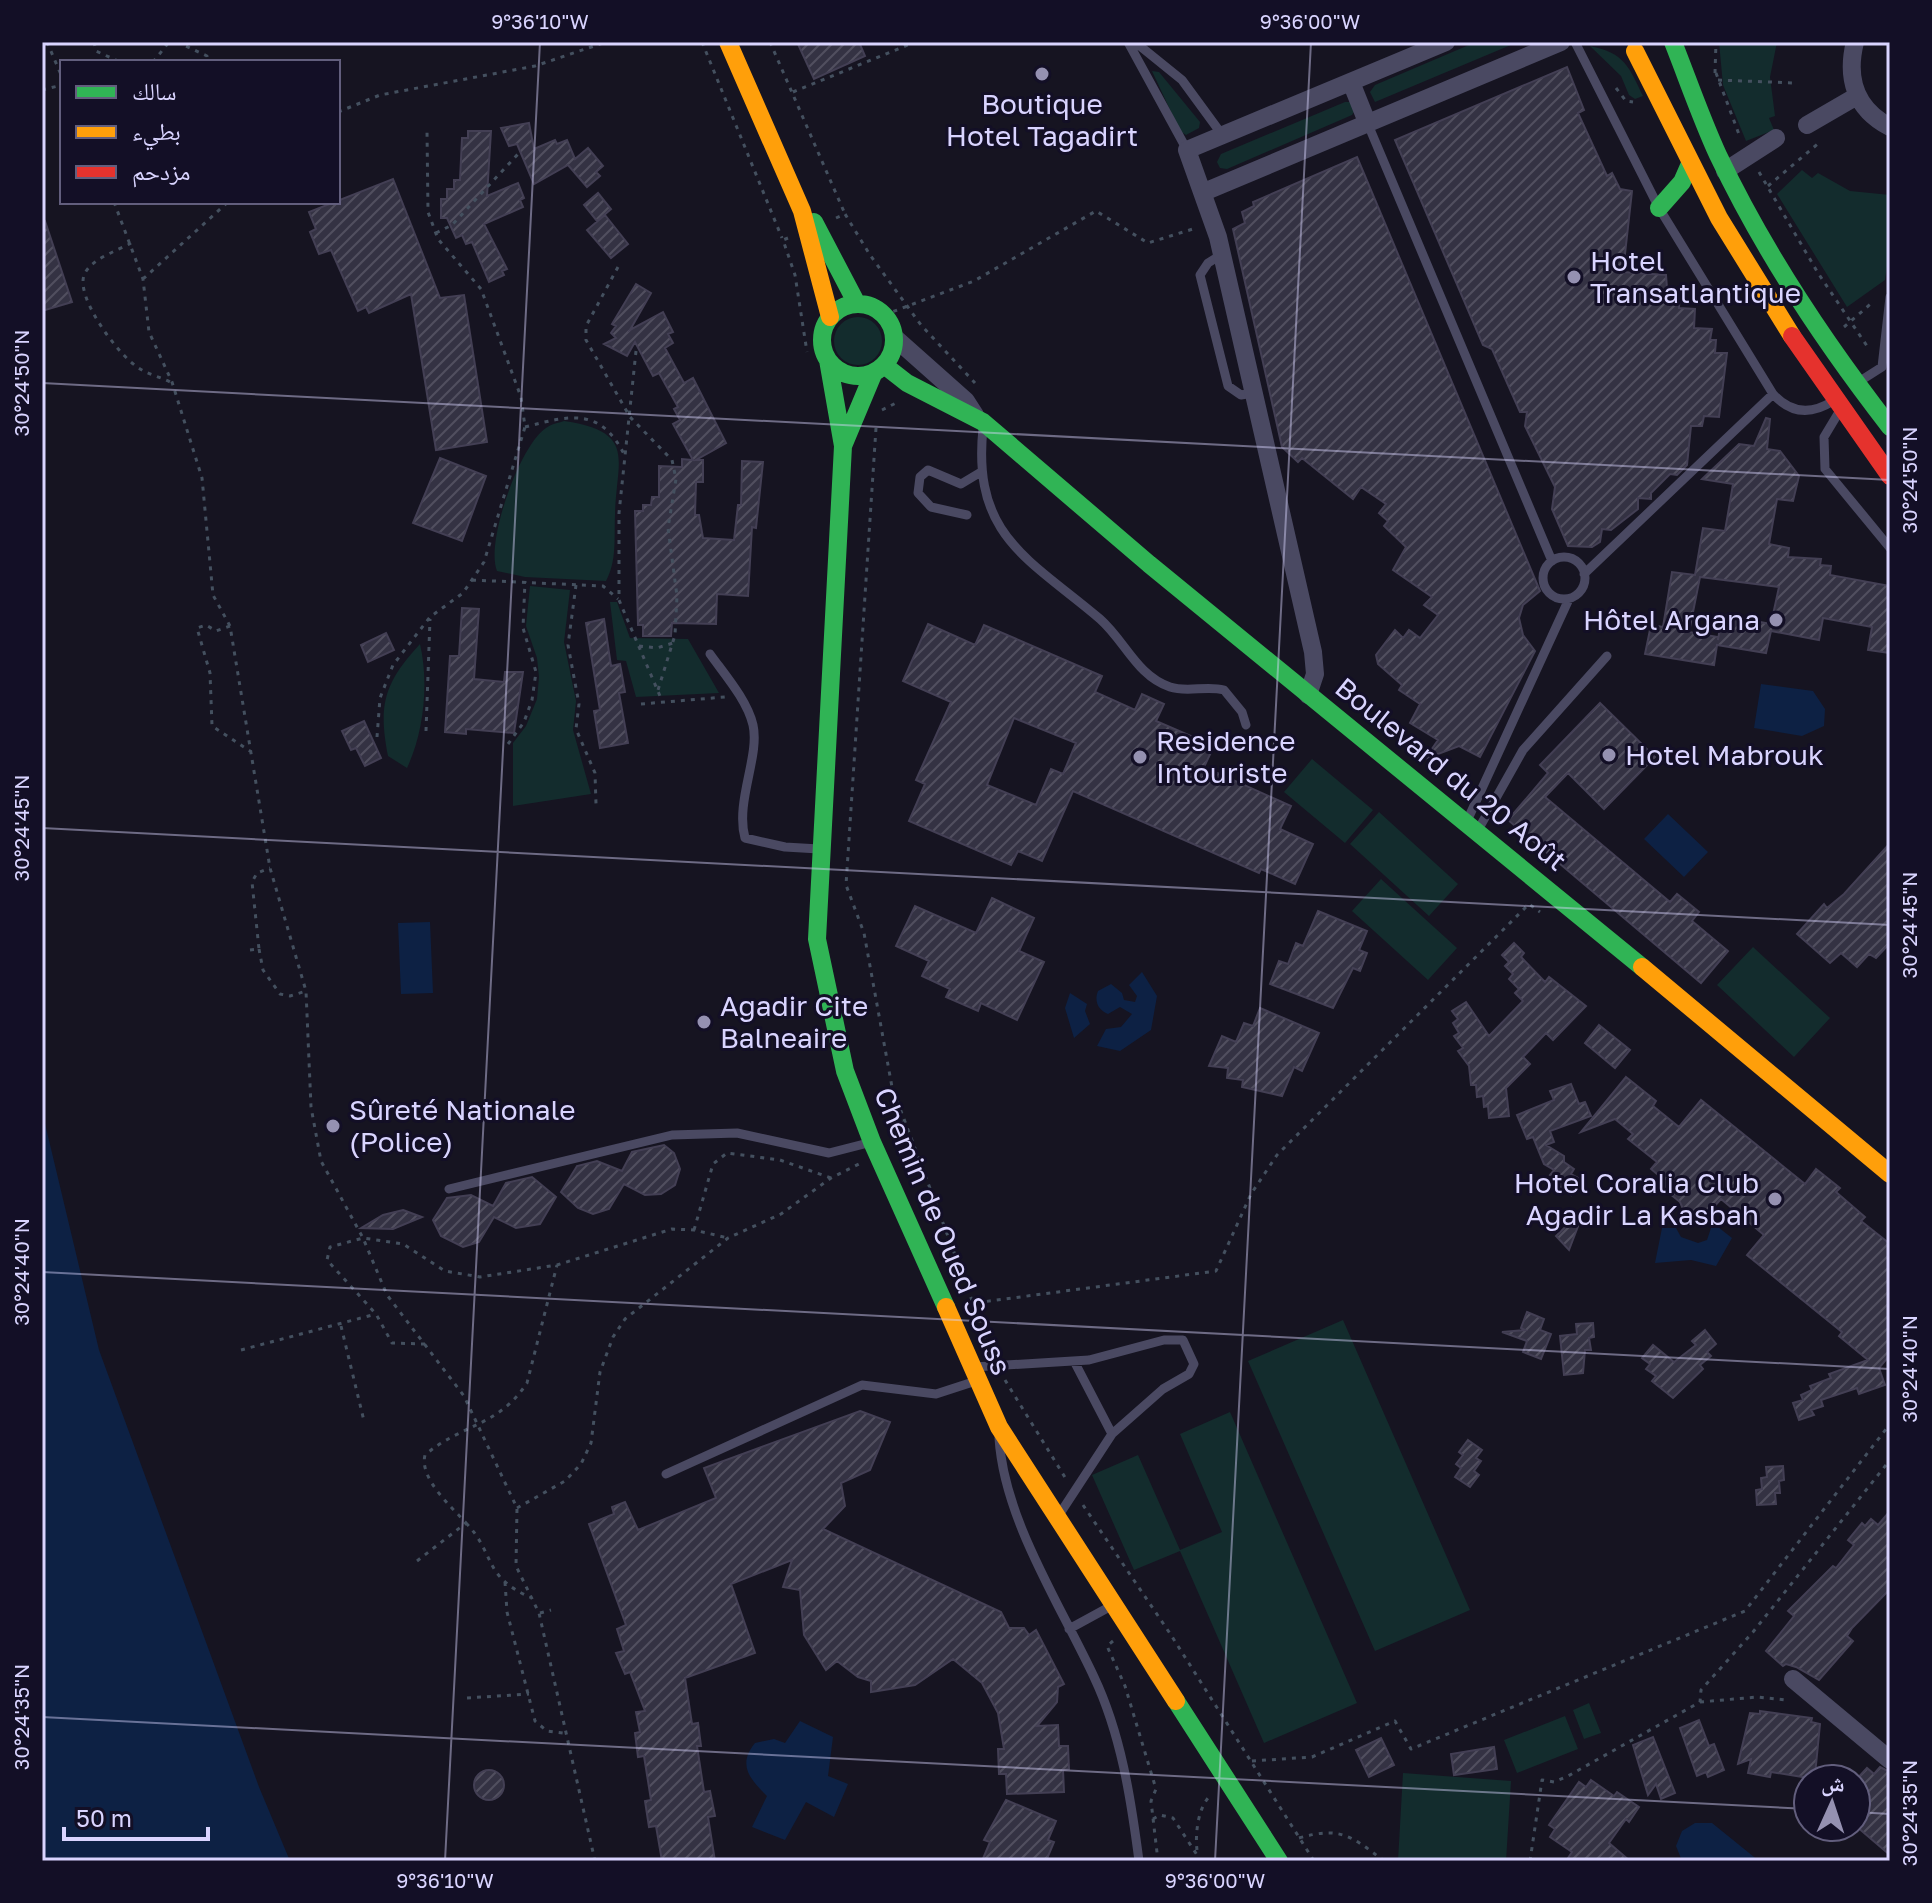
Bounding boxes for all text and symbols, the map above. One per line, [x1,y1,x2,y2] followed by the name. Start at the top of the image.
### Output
[491,9,589,33] text: 9°36'10"W
[1260,9,1360,33] text: 9°36'00"W
[60,60,340,204] legend
[1033,65,1051,83] marker: Boutique Hotel Tagadirt
[132,76,177,105] text: سالك
[946,87,1138,152] place label: Boutique Hotel Tagadirt
[132,116,181,151] text: بطيء
[132,156,191,188] text: مزدحم
[1590,244,1801,309] place label: Hotel Transatlantique
[1565,268,1583,286] marker: Hotel Transatlantique
[9,329,33,437] text: 30°24'50"N
[1897,426,1921,534] text: 30°24'50"N
[1583,603,1760,636] place label: Hôtel Argana
[1767,611,1785,629] marker: Hôtel Argana
[1329,670,1573,877] street label: Boulevard du 20 Août
[1156,724,1296,789] place label: Residence Intouriste
[1625,738,1824,771] place label: Hotel Mabrouk
[1600,746,1618,764] marker: Hotel Mabrouk
[1131,748,1149,766] marker: Residence Intouriste
[9,775,33,881] text: 30°24'45"N
[1897,872,1921,978] text: 30°24'45"N
[720,989,868,1054] place label: Agadir Cite Balneaire
[695,1013,713,1031] marker: Agadir Cite Balneaire
[868,1082,1019,1379] street label: Chemin de Oued Souss
[349,1093,575,1158] place label: Sûreté Nationale (Police)
[324,1117,342,1135] marker: Sûreté Nationale (Police)
[1514,1166,1759,1231] place label: Hotel Coralia Club Agadir La Kasbah
[1766,1190,1784,1208] marker: Hotel Coralia Club Agadir La Kasbah
[9,1218,33,1326] text: 30°24'40"N
[1897,1315,1921,1423] text: 30°24'40"N
[9,1664,33,1770] text: 30°24'35"N
[1897,1760,1921,1866] text: 30°24'35"N
[1792,1763,1872,1843] north arrow
[1821,1768,1845,1798] text: ش
[64,1791,208,1841] scale bar
[76,1803,132,1832] text: 50 m
[396,1868,494,1892] text: 9°36'10"W
[1165,1868,1265,1892] text: 9°36'00"W

